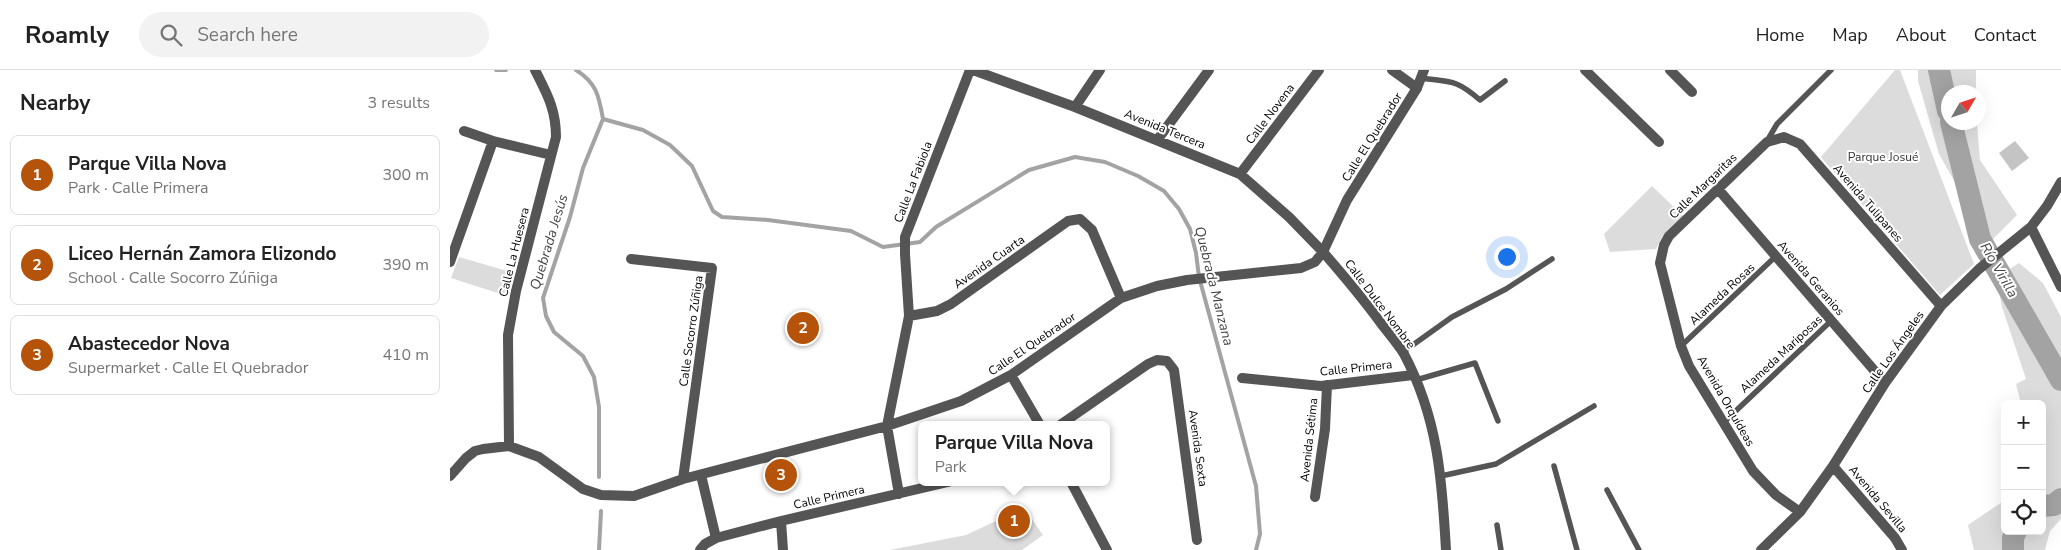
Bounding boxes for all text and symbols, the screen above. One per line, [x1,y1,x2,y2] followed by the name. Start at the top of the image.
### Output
[139,12,489,57] search box
[25,19,109,51] text: Roamly
[157,21,185,49] icon: search
[197,22,298,48] text: Search here
[1756,23,1804,47] text: Home
[1832,23,1868,47] text: Map
[1896,23,1946,47] text: About
[1974,23,2036,47] text: Contact
[1242,80,1298,148] street label: Calle Novena
[1941,85,1986,130] north arrow
[20,89,90,117] text: Nearby
[1338,89,1406,185] street label: Calle El Quebrador
[368,92,430,114] text: 3 results
[1122,105,1208,153] street label: Avenida Tercera
[890,139,936,225] street label: Calle La Fabiola
[1666,149,1741,222] street label: Calle Margaritas
[1848,149,1918,165] park label: Parque Josué
[68,151,227,177] text: Parque Villa Nova
[1830,161,1907,246] street label: Avenida Tulipanes
[32,164,42,186] text: 1
[382,164,429,186] text: 300 m
[68,177,209,199] text: Park · Calle Primera
[525,192,573,292] water label: Quebrada Jesús
[495,206,533,298] street label: Calle La Huesera
[1190,224,1238,348] water label: Quebrada Manzana
[950,232,1028,292] street label: Avenida Cuarta
[1774,237,1848,319] street label: Avenida Geranios
[1976,239,2022,301] water label: Río Virilla
[68,241,337,267] text: Liceo Hernán Zamora Elizondo
[1494,244,1520,270] your location
[32,254,42,276] text: 2
[382,254,429,276] text: 390 m
[1341,256,1419,352] street label: Calle Dulce Nombre
[1686,259,1758,329] street label: Alameda Rosas
[68,267,278,289] text: School · Calle Socorro Zúñiga
[675,275,707,387] street label: Calle Socorro Zúñiga
[1859,307,1928,396] street label: Calle Los Ángeles
[985,308,1079,379] street label: Calle El Quebrador
[787,309,819,347] pin: 2
[1736,311,1826,396] street label: Alameda Mariposas
[68,331,230,357] text: Abastecedor Nova
[32,344,42,366] text: 3
[382,344,429,366] text: 410 m
[1693,353,1759,450] street label: Avenida Orquídeas
[1319,356,1393,380] street label: Calle Primera
[68,357,308,379] text: Supermarket · Calle El Quebrador
[1297,397,1321,483] street label: Avenida Sétima
[2001,400,2046,535] map controls
[2001,400,2046,445] button: +
[1185,408,1211,488] street label: Avenida Sexta
[918,421,1110,486] popup
[935,430,1093,456] text: Parque Villa Nova
[2001,445,2046,490] button: −
[765,456,797,494] pin: 3
[935,456,967,478] text: Park
[1845,462,1911,536] street label: Avenida Sevilla
[792,481,866,513] street label: Calle Primera
[2001,490,2046,535] button: locate
[998,502,1030,540] pin: 1

